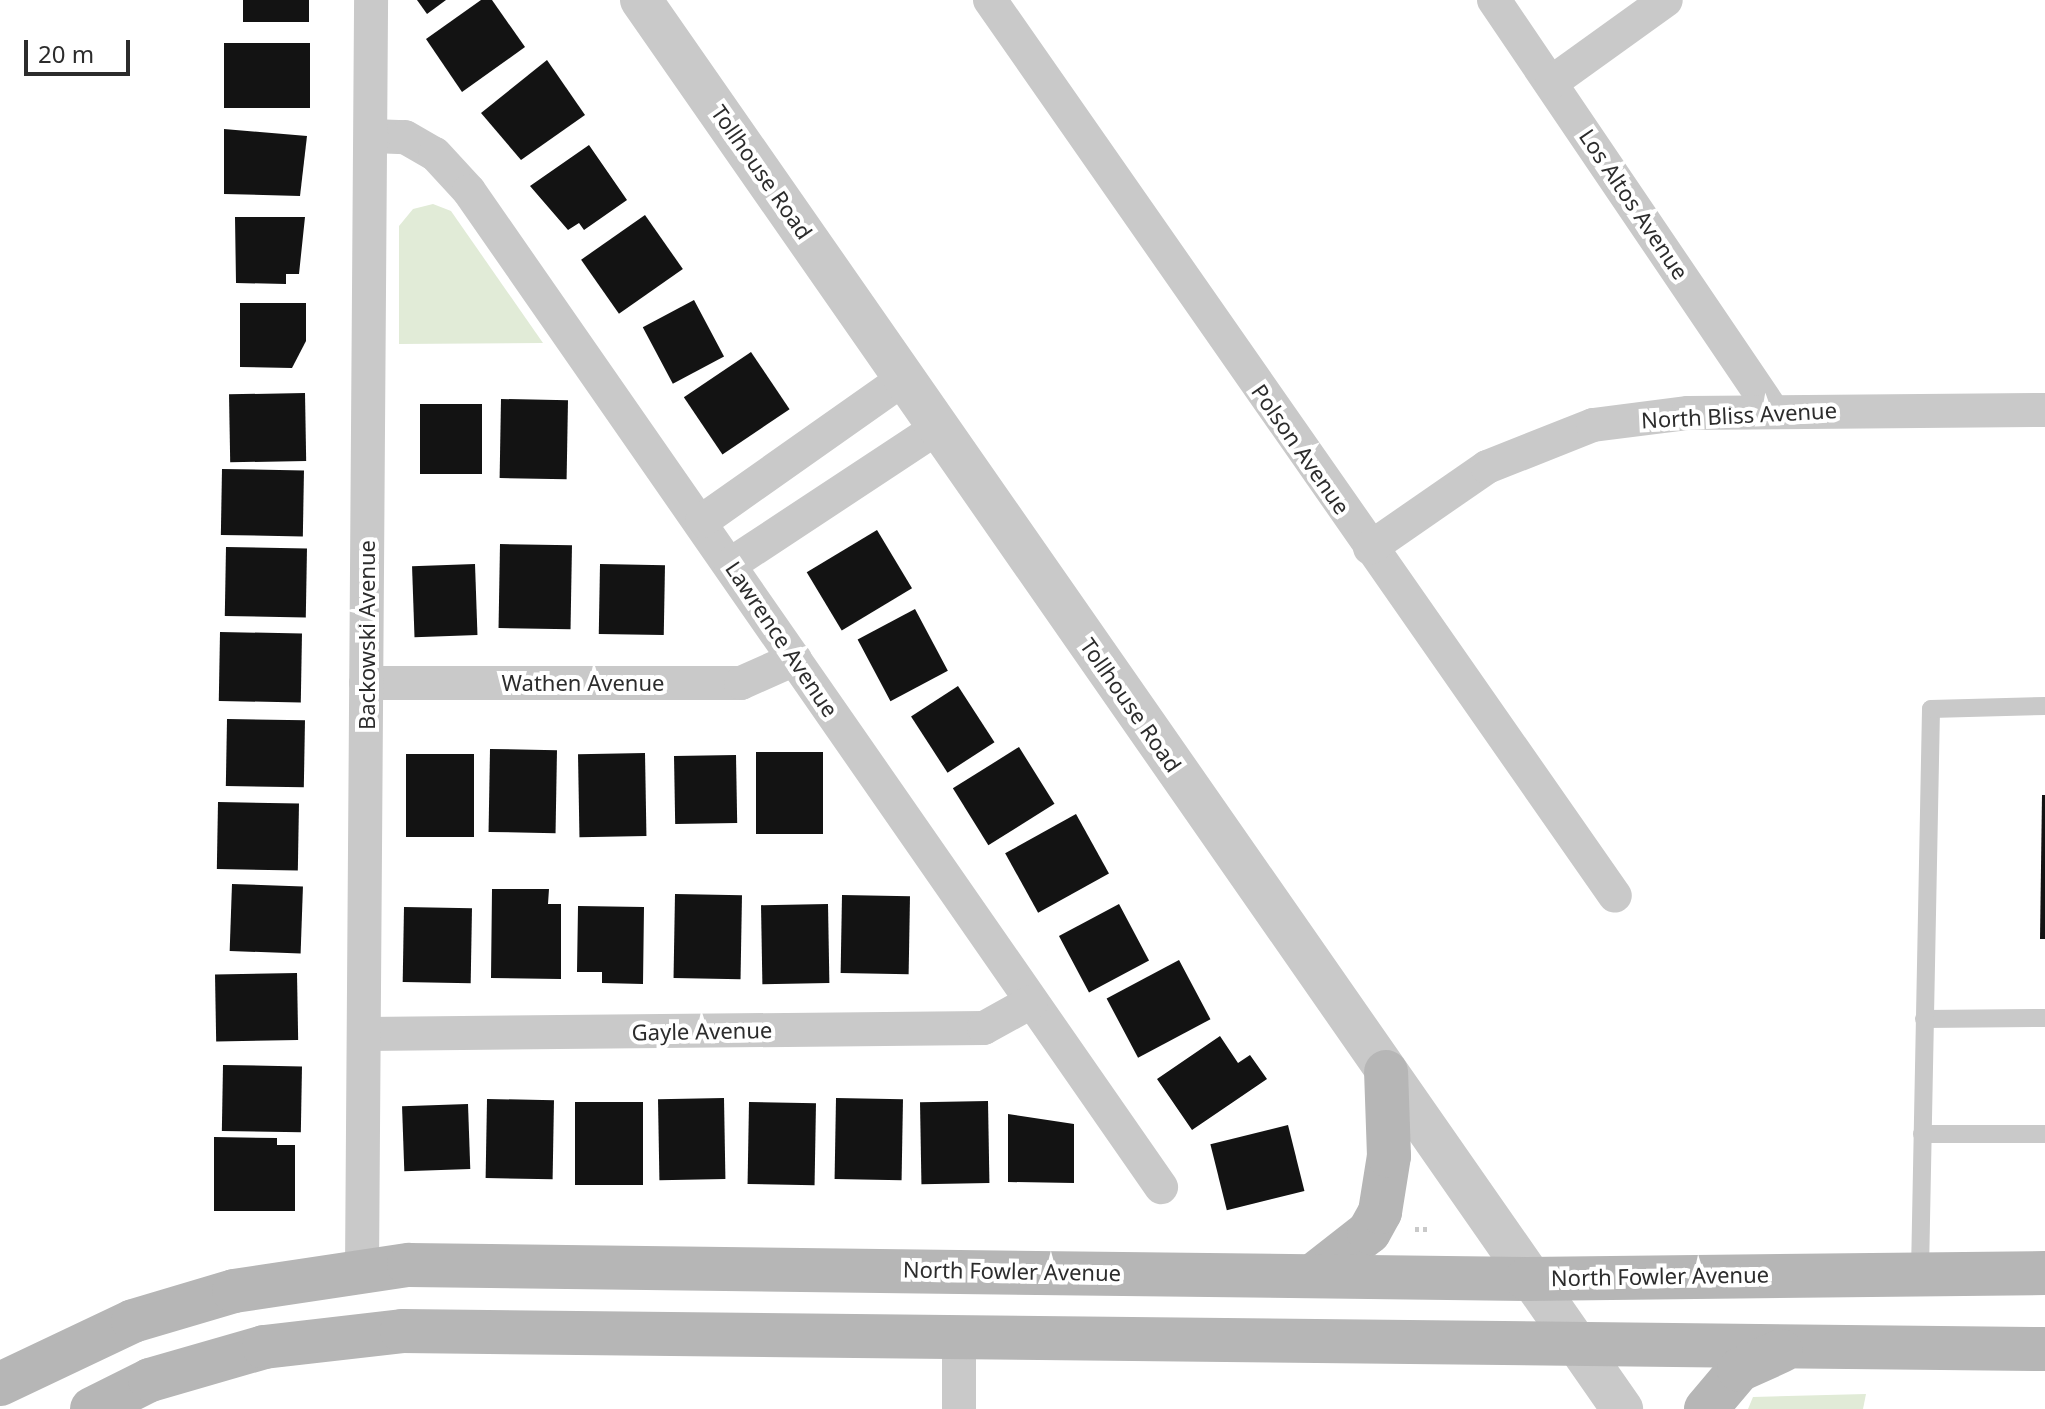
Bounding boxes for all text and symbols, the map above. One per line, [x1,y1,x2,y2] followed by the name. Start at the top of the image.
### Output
[28,24,134,74] scale bar
[38,37,94,70] text: 20 m
[706,100,818,244] street label: Tollhouse Road
[1574,124,1694,284] street label: Los Altos Avenue
[1246,379,1356,519] street label: Polson Avenue
[1640,397,1838,433] street label: North Bliss Avenue
[354,540,380,730] street label: Backowski Avenue
[720,556,844,722] street label: Lawrence Avenue
[1075,633,1187,777] street label: Tollhouse Road
[502,670,664,696] street label: Wathen Avenue
[631,1017,773,1045] street label: Gayle Avenue
[903,1256,1121,1286] street label: North Fowler Avenue
[1551,1261,1769,1291] street label: North Fowler Avenue

